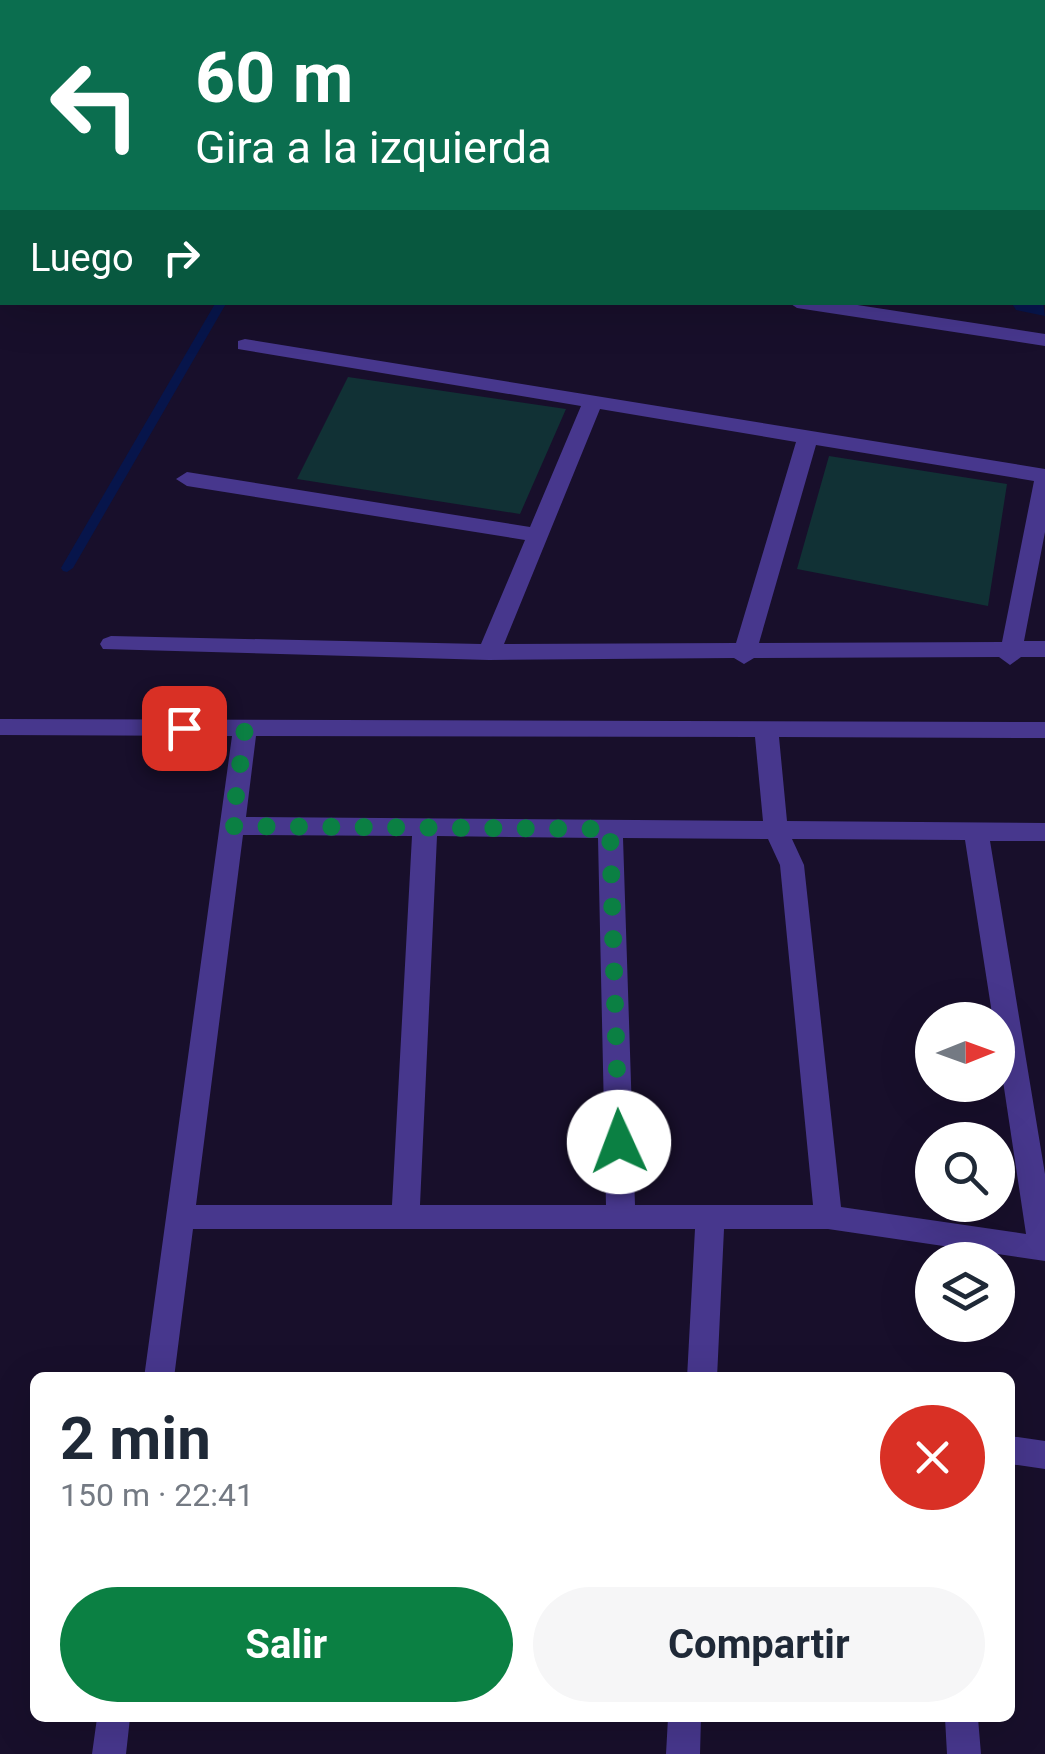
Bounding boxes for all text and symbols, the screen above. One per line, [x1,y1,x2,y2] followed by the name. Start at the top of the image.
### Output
[195,37,353,119] text: 60 m
[30,40,160,170] icon: left
[195,121,552,174] text: Gira a la izquierda
[154,230,209,285] icon: right
[30,236,134,280] text: Luego
[142,686,227,771] pin
[157,701,212,756] icon: arrive
[915,1002,1015,1102] north arrow
[915,1002,1015,1342] map controls
[567,1090,671,1194] position arrow
[915,1122,1015,1222] button: search
[915,1242,1015,1342] button: layers
[60,1403,211,1474] text: 2 min
[880,1405,985,1510] button: close
[60,1476,254,1514] text: 150 m · 22:41
[60,1587,513,1702] button: Salir
[533,1587,985,1702] button: Compartir

